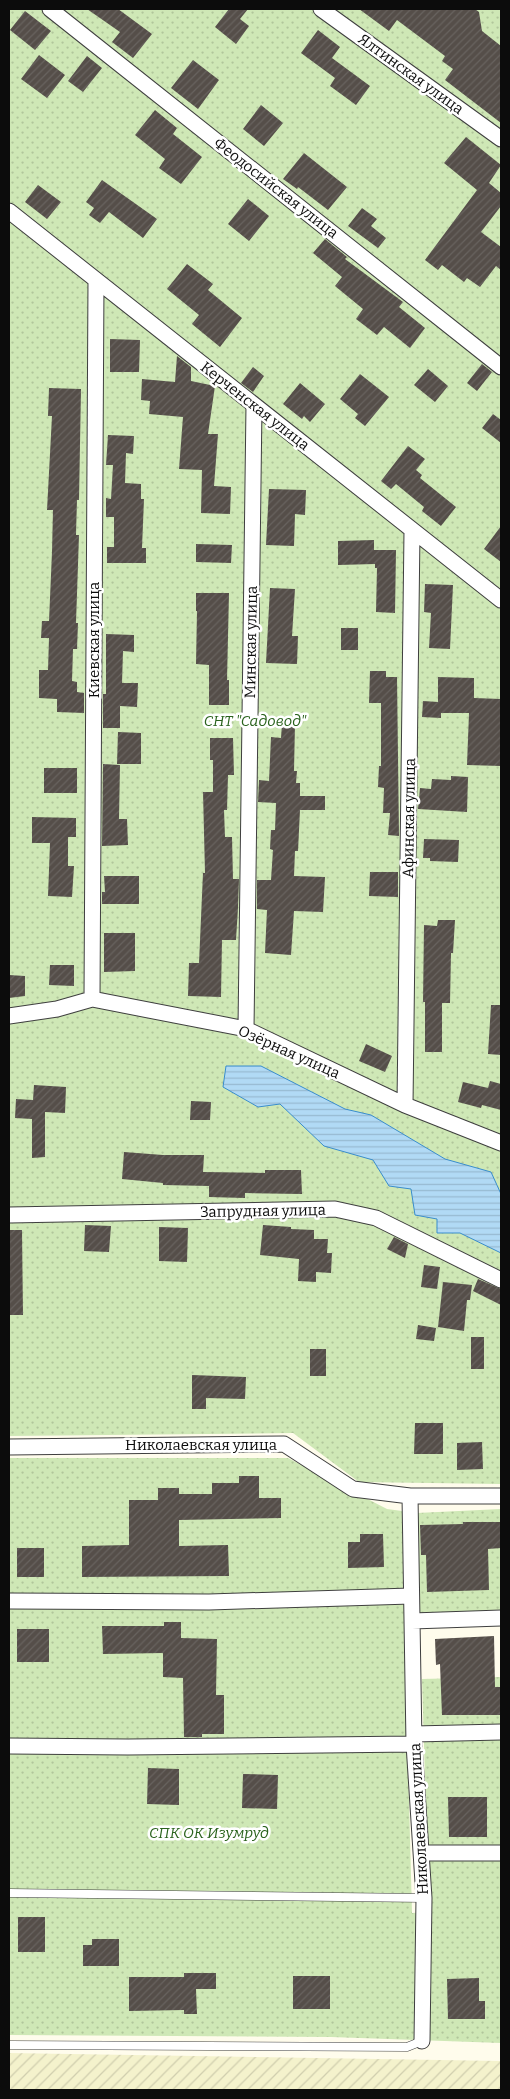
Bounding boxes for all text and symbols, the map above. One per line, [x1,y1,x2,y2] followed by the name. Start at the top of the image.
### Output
[355,30,467,118] street label: Ялтинская улица
[210,134,342,242] street label: Феодосийская улица
[197,358,313,454] street label: Керченская улица
[85,582,103,698] street label: Киевская улица
[241,585,261,699] street label: Минская улица
[204,712,307,730] park label: СНТ "Садовод"
[399,758,419,878] street label: Афинская улица
[235,1022,343,1082] street label: Озёрная улица
[200,1201,326,1221] street label: Запрудная улица
[125,1436,277,1454] street label: Николаевская улица
[406,1743,432,1895] street label: Николаевская улица
[149,1824,269,1842] park label: СПК ОК Изумруд

